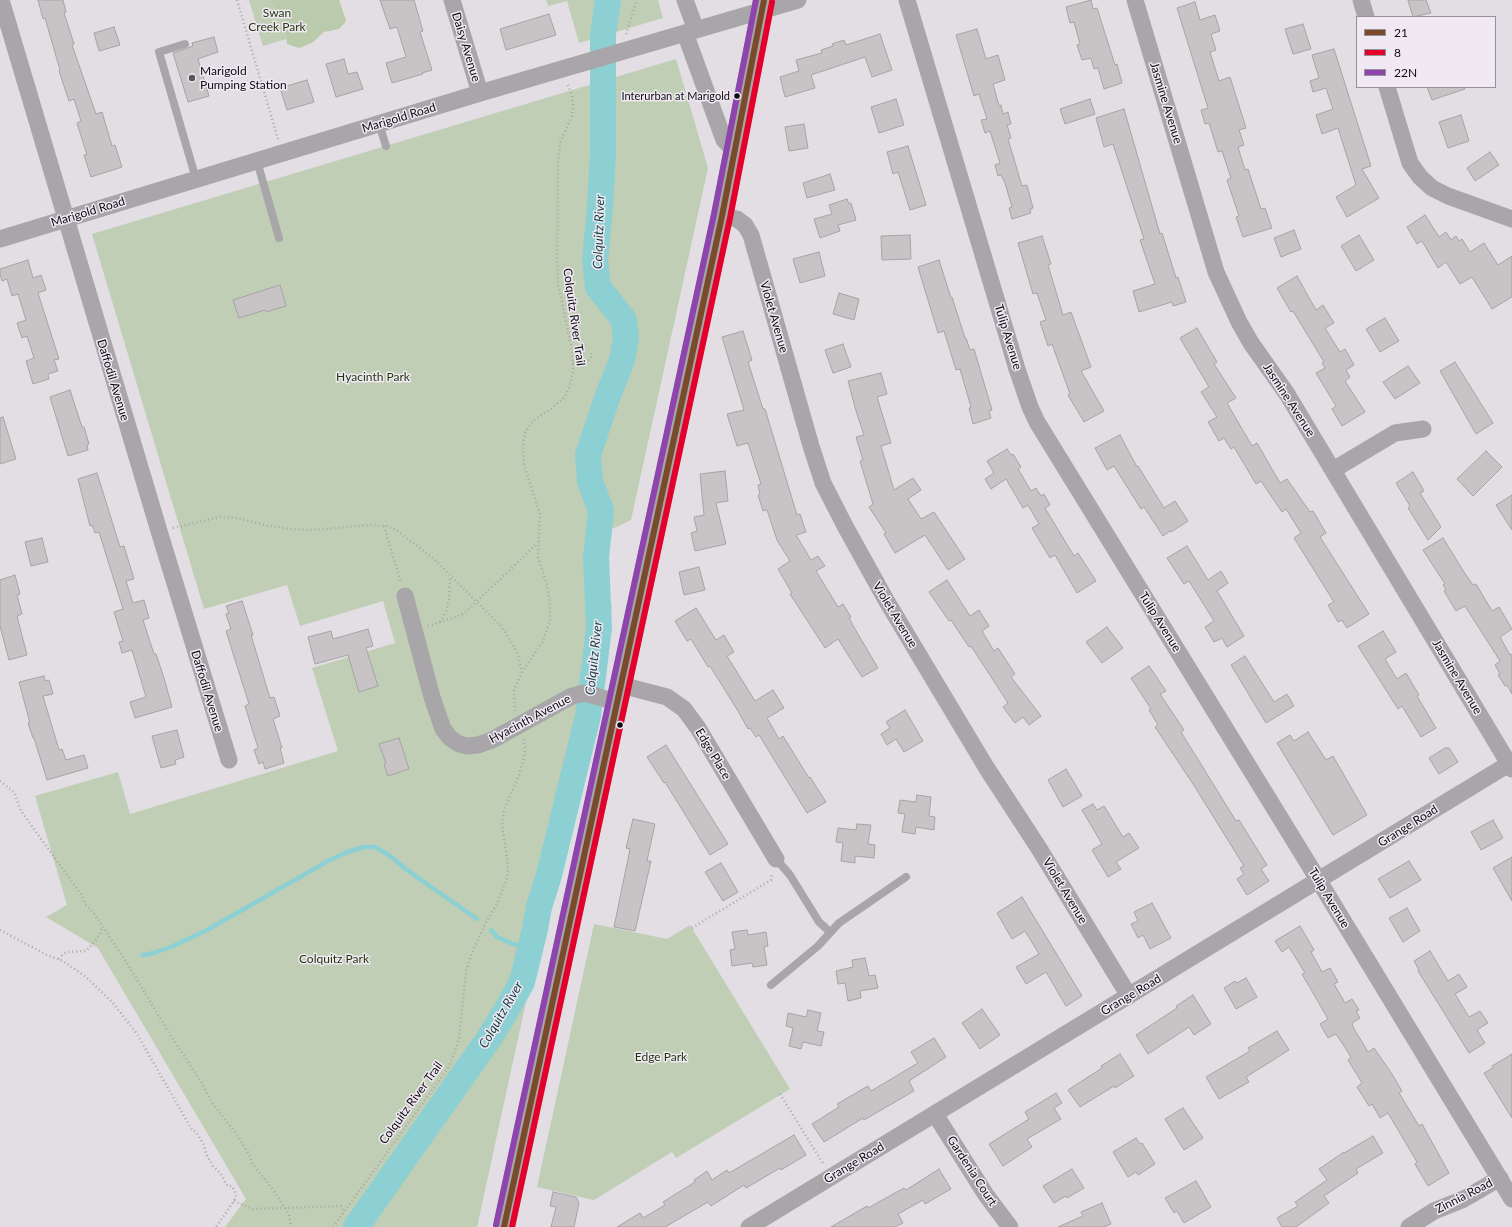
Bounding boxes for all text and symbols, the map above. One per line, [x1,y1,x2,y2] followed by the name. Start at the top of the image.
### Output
[248,6,306,34] park label: Swan Creek Park
[449,11,483,83] street label: Daisy Avenue
[1356,16,1496,88] legend
[1394,25,1408,40] text: 21
[1394,45,1401,60] text: 8
[1147,60,1185,146] street label: Jasmine Avenue
[200,64,287,92] place label: Marigold Pumping Station
[1394,65,1417,80] text: 22N
[187,73,197,83] marker: Marigold Pumping Station
[622,89,730,103] place label: Interurban at Marigold
[732,91,742,101] marker: Interurban at Marigold
[360,100,438,136] street label: Marigold Road
[49,194,127,230] street label: Marigold Road
[590,195,608,269] water label: Colquitz River
[560,267,588,367] street label: Colquitz River Trail
[757,279,791,355] street label: Violet Avenue
[991,302,1025,372] street label: Tulip Avenue
[94,337,132,423] street label: Daffodil Avenue
[1260,361,1318,439] street label: Jasmine Avenue
[336,370,410,384] park label: Hyacinth Park
[870,580,920,650] street label: Violet Avenue
[1136,589,1184,655] street label: Tulip Avenue
[582,620,606,696] water label: Colquitz River
[1429,637,1485,717] street label: Jasmine Avenue
[188,648,226,734] street label: Daffodil Avenue
[487,691,573,747] street label: Hyacinth Avenue
[615,720,625,730] unlabelled marker
[692,726,734,782] street label: Edge Place
[1375,802,1441,850] street label: Grange Road
[1040,856,1090,926] street label: Violet Avenue
[1305,865,1353,931] street label: Tulip Avenue
[299,952,369,966] park label: Colquitz Park
[1098,971,1164,1019] street label: Grange Road
[476,979,526,1051] water label: Colquitz River
[635,1050,687,1064] park label: Edge Park
[376,1059,446,1147] street label: Colquitz River Trail
[944,1133,1000,1209] street label: Gardenia Court
[821,1139,887,1187] street label: Grange Road
[1433,1176,1495,1216] street label: Zinnia Road

